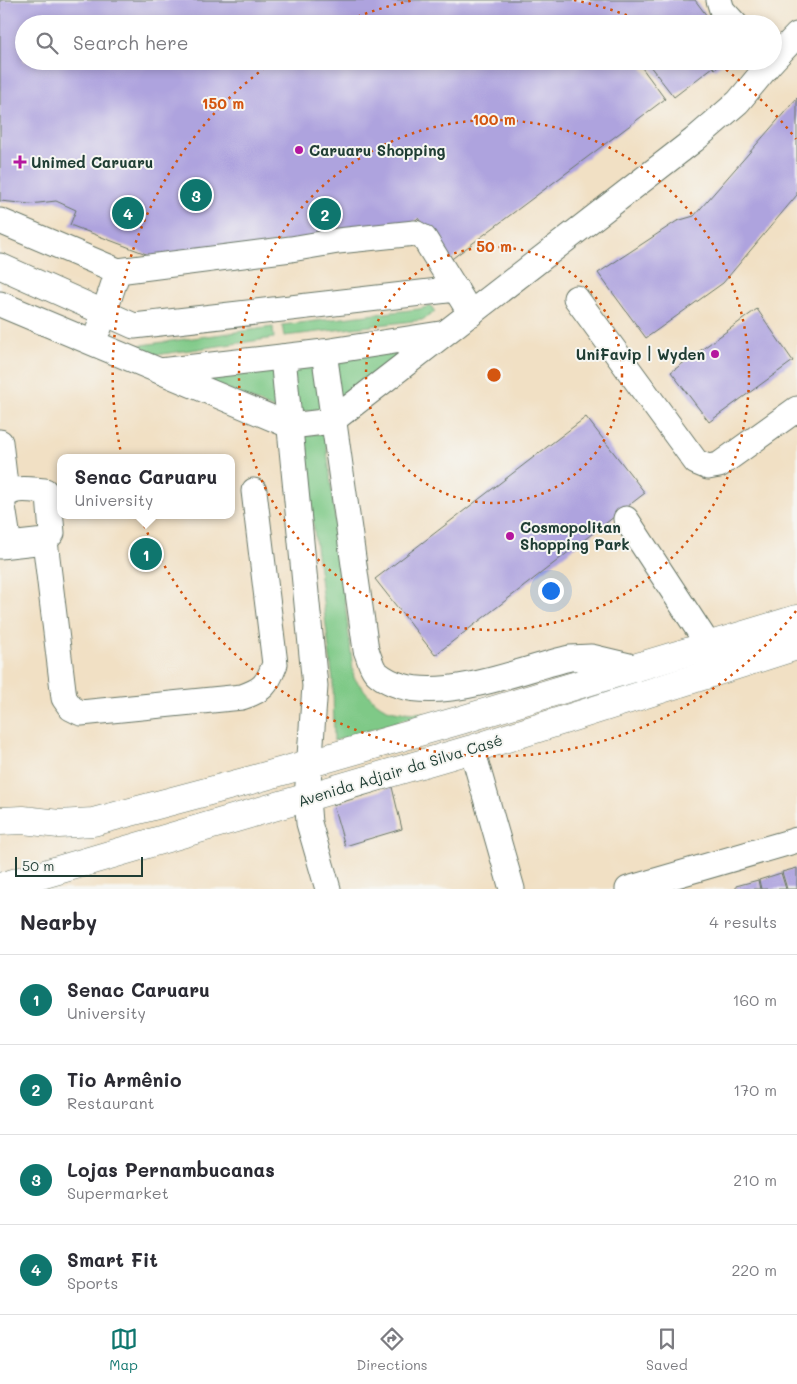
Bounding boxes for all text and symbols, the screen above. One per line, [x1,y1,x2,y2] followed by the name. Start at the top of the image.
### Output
[15,15,782,70] search box
[33,29,61,57] icon: search
[73,30,189,55] text: Search here
[202,93,244,113] text: 150 m
[472,109,516,129] text: 100 m
[309,140,446,160] place label: Caruaru Shopping
[293,144,305,156] marker: Caruaru Shopping
[31,152,153,172] place label: Unimed Caruaru
[13,155,27,169] marker: Unimed Caruaru
[180,176,212,214] pin: 3
[112,194,144,232] pin: 4
[309,195,341,233] pin: 2
[476,236,512,256] text: 50 m
[576,344,705,364] place label: UniFavip | Wyden
[709,348,721,360] marker: UniFavip | Wyden
[485,366,503,384] centre of rings
[57,454,235,519] popup
[75,464,218,489] text: Senac Caruaru
[75,489,153,510] text: University
[520,517,630,554] place label: Cosmopolitan Shopping Park
[504,530,516,542] marker: Cosmopolitan Shopping Park
[130,535,162,573] pin: 1
[538,578,564,604] your location
[295,729,505,811] street label: Avenida Adjair da Silva Casé
[15,854,142,877] scale bar
[22,856,54,875] text: 50 m
[20,908,97,935] text: Nearby
[709,911,777,932] text: 4 results
[67,977,210,1002] text: Senac Caruaru
[32,989,40,1010] text: 1
[732,989,777,1010] text: 160 m
[67,1002,146,1023] text: University
[67,1067,181,1092] text: Tio Armênio
[32,1079,40,1100] text: 2
[733,1079,777,1100] text: 170 m
[67,1092,155,1113] text: Restaurant
[67,1157,275,1182] text: Lojas Pernambucanas
[31,1169,41,1190] text: 3
[733,1169,777,1190] text: 210 m
[67,1182,169,1203] text: Supermarket
[67,1247,158,1272] text: Smart Fit
[31,1259,41,1280] text: 4
[731,1259,777,1280] text: 220 m
[67,1272,118,1293] text: Sports
[109,1325,138,1374] tab: Map
[356,1325,428,1374] tab: Directions
[646,1325,688,1374] tab: Saved

